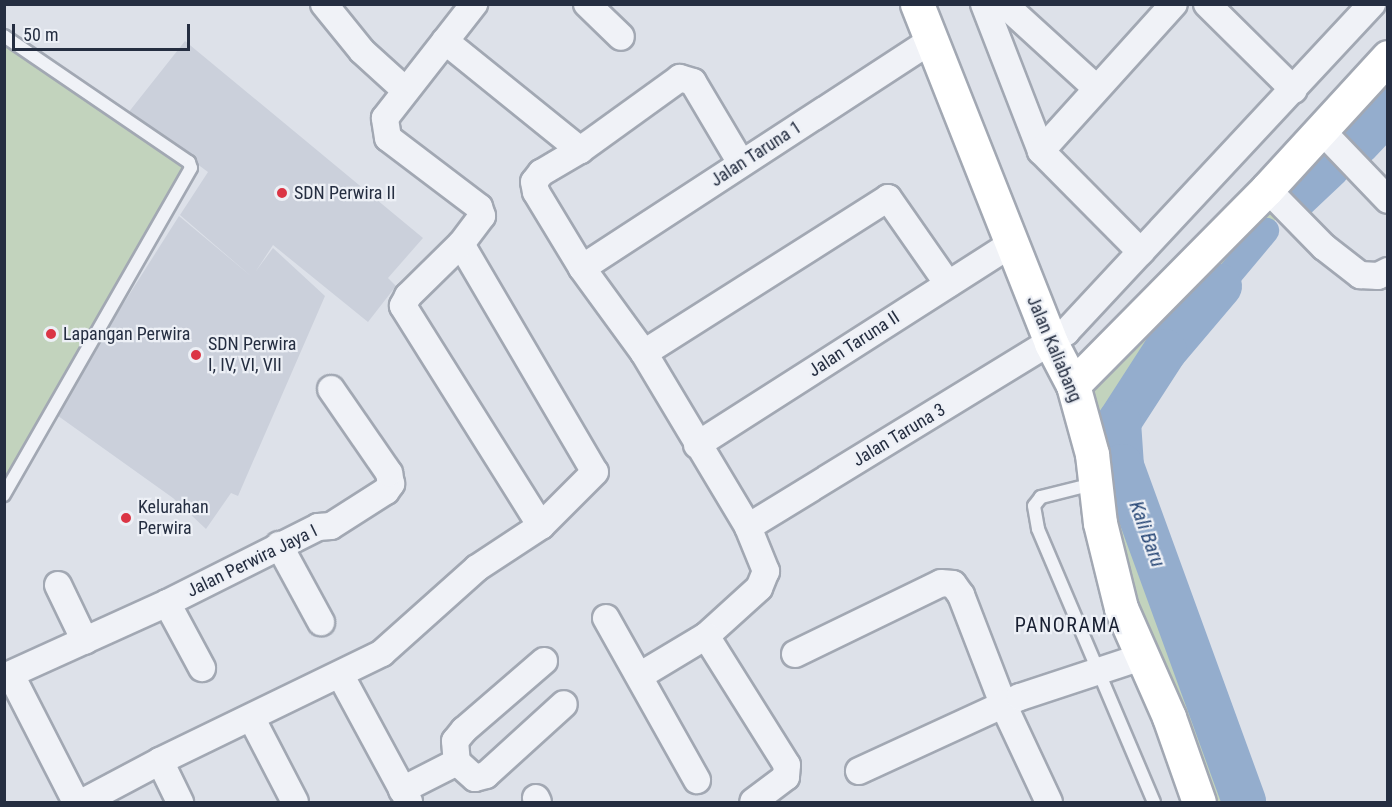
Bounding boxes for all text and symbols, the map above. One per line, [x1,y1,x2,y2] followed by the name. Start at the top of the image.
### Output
[15,12,194,50] scale bar
[23,24,58,45] text: 50 m
[706,116,806,192] street label: Jalan Taruna 1
[294,182,396,204] place label: SDN Perwira II
[275,186,289,200] marker: SDN Perwira II
[1022,293,1086,405] street label: Jalan Kaliabang
[804,306,904,382] street label: Jalan Taruna II
[63,323,190,345] place label: Lapangan Perwira
[44,327,58,341] marker: Lapangan Perwira
[208,334,296,376] place label: SDN Perwira I, IV, VI, VII
[189,348,203,362] marker: SDN Perwira I, IV, VI, VII
[849,399,949,471] street label: Jalan Taruna 3
[138,497,209,540] place label: Kelurahan Perwira
[1124,498,1170,570] water label: Kali Baru
[119,511,133,525] marker: Kelurahan Perwira
[183,520,321,602] street label: Jalan Perwira Jaya I
[1015,613,1121,637] district label: PANORAMA

